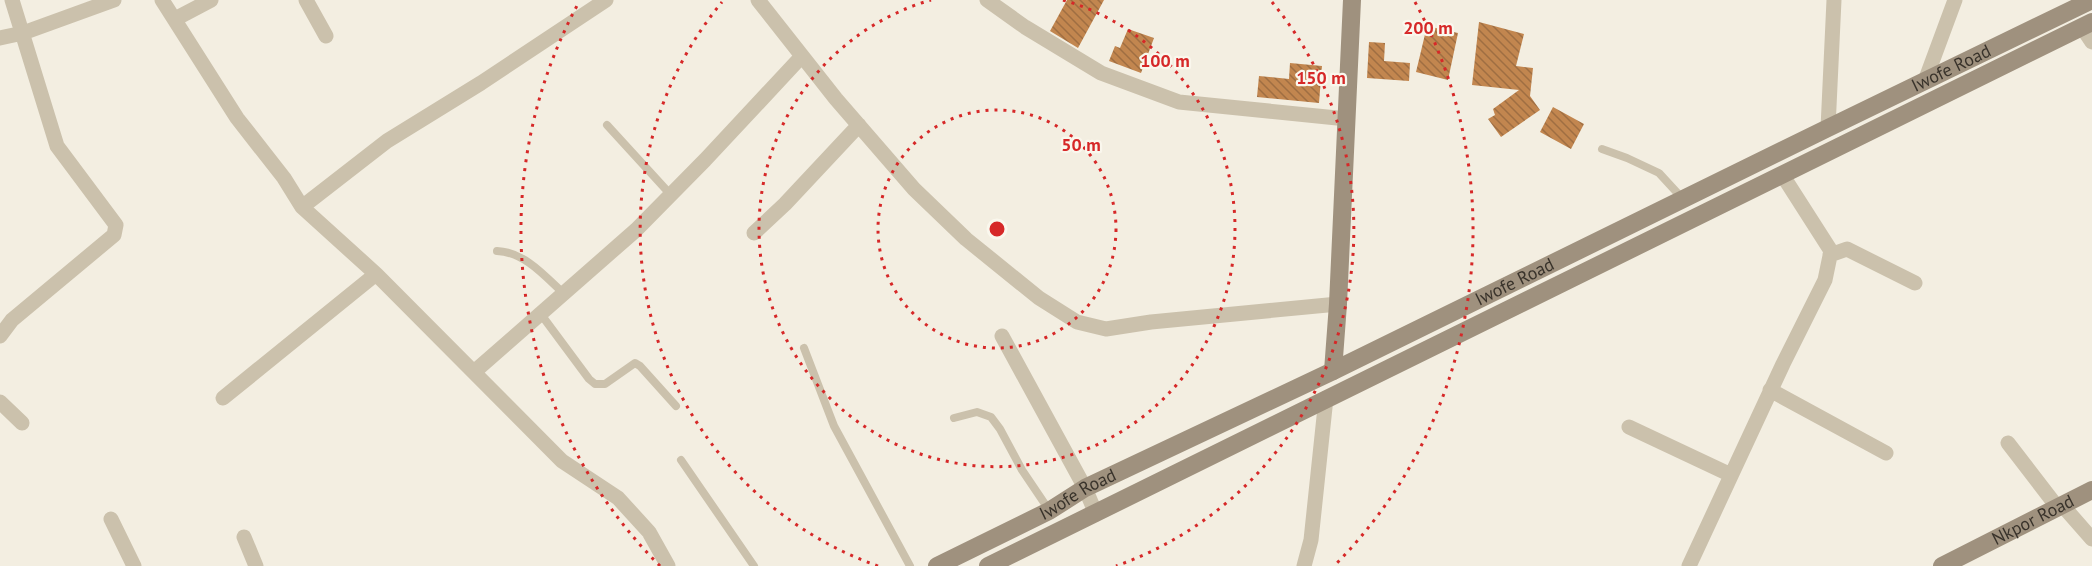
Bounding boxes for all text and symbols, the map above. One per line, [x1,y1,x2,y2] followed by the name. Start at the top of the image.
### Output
[1403,16,1453,39] text: 200 m
[1907,39,1994,97] street label: Iwofe Road
[1140,49,1190,72] text: 100 m
[1296,66,1346,89] text: 150 m
[1061,133,1101,156] text: 50 m
[987,219,1007,239] centre of rings
[1471,252,1558,311] street label: Iwofe Road
[1035,463,1120,525] street label: Iwofe Road
[1988,489,2078,550] street label: Nkpor Road

